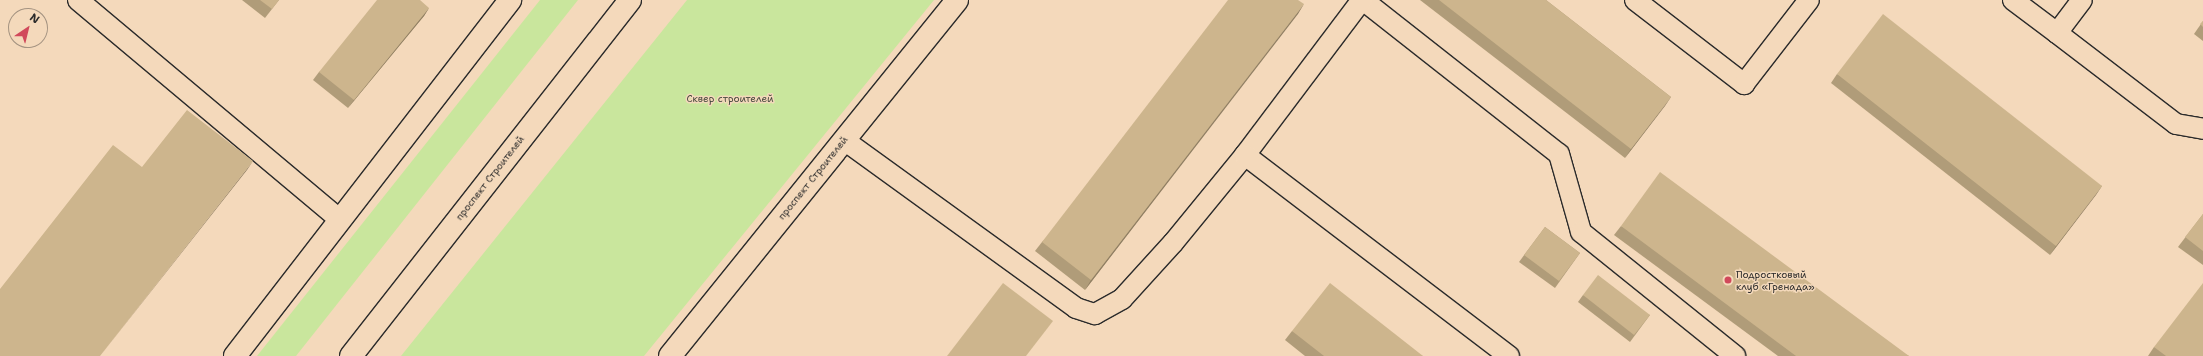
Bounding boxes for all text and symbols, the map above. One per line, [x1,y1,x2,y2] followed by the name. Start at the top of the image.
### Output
[8,8,48,48] north arrow
[27,10,42,27] text: N
[686,93,774,105] park label: Cквер cтроителей
[453,133,527,223] street label: проспект Строителей
[776,134,850,222] street label: проспект Строителей
[1736,268,1814,292] place label: Подростковый клуб «Гренада»
[1723,275,1733,285] marker: Подростковый клуб «Гренада»

